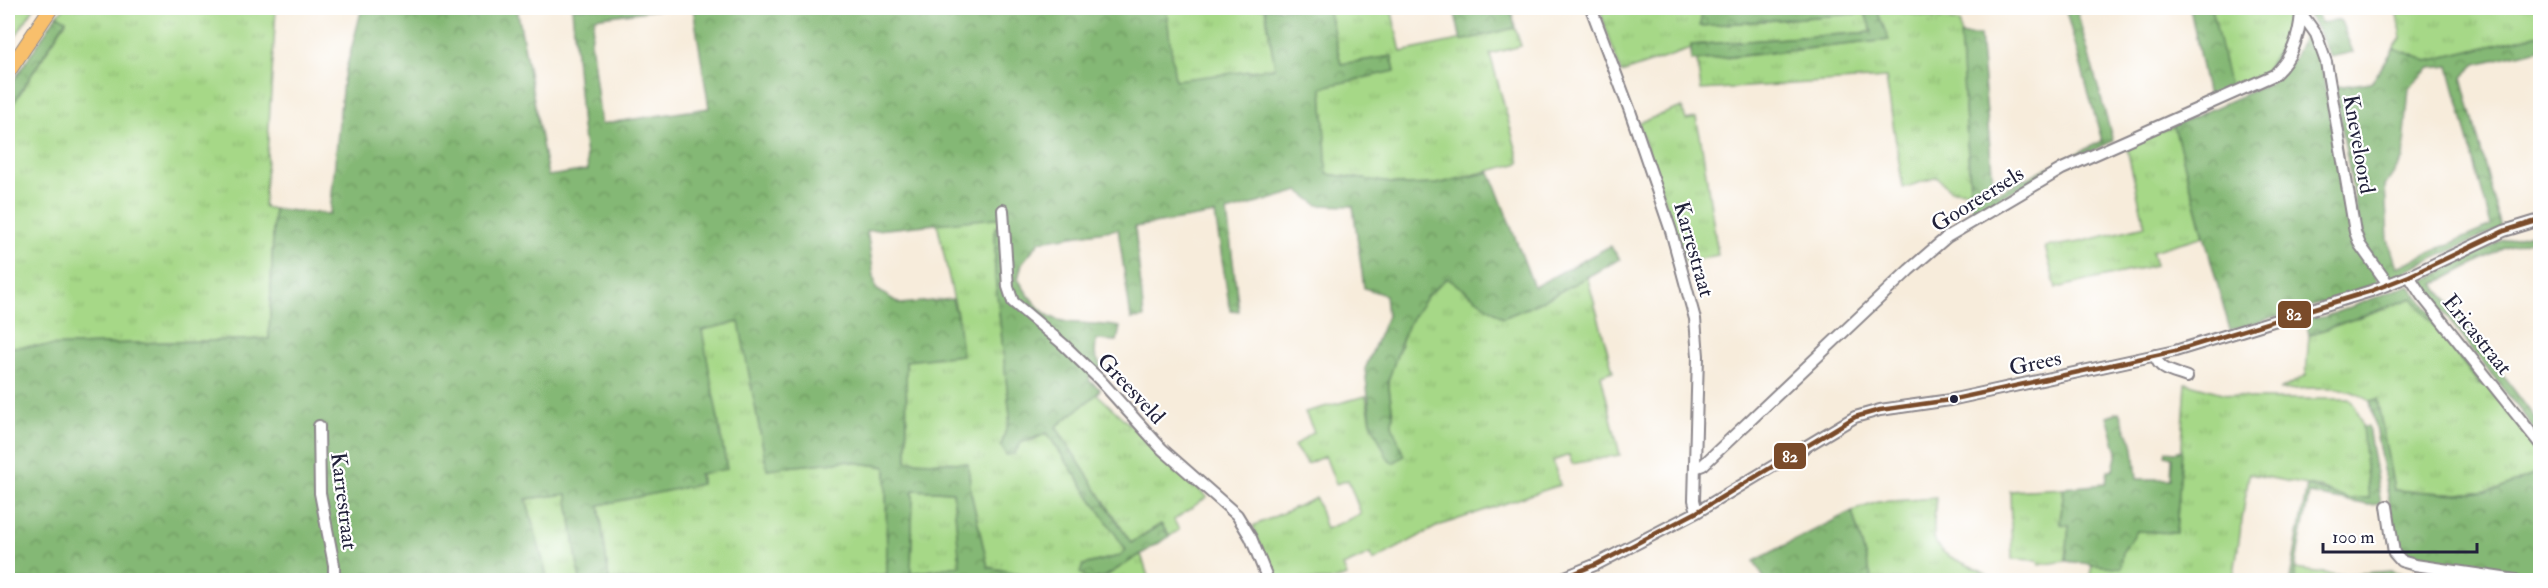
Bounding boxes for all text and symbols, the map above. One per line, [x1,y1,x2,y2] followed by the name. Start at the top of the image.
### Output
[2337,93,2382,196] street label: Kneveloord
[1926,159,2029,238] street label: Gooreersels
[1667,198,1721,300] street label: Karrestraat
[2436,289,2518,381] street label: Ericastraat
[2277,300,2312,329] line badge: 82
[2286,305,2302,325] text: 82
[2007,344,2064,382] street label: Grees
[1091,347,1171,430] street label: Greesveld
[1948,393,1960,405] unlabelled marker
[1773,442,1807,470] line badge: 82
[1782,447,1798,467] text: 82
[324,451,364,551] street label: Karrestraat
[2323,516,2478,554] scale bar
[2332,526,2375,549] text: 100 m

